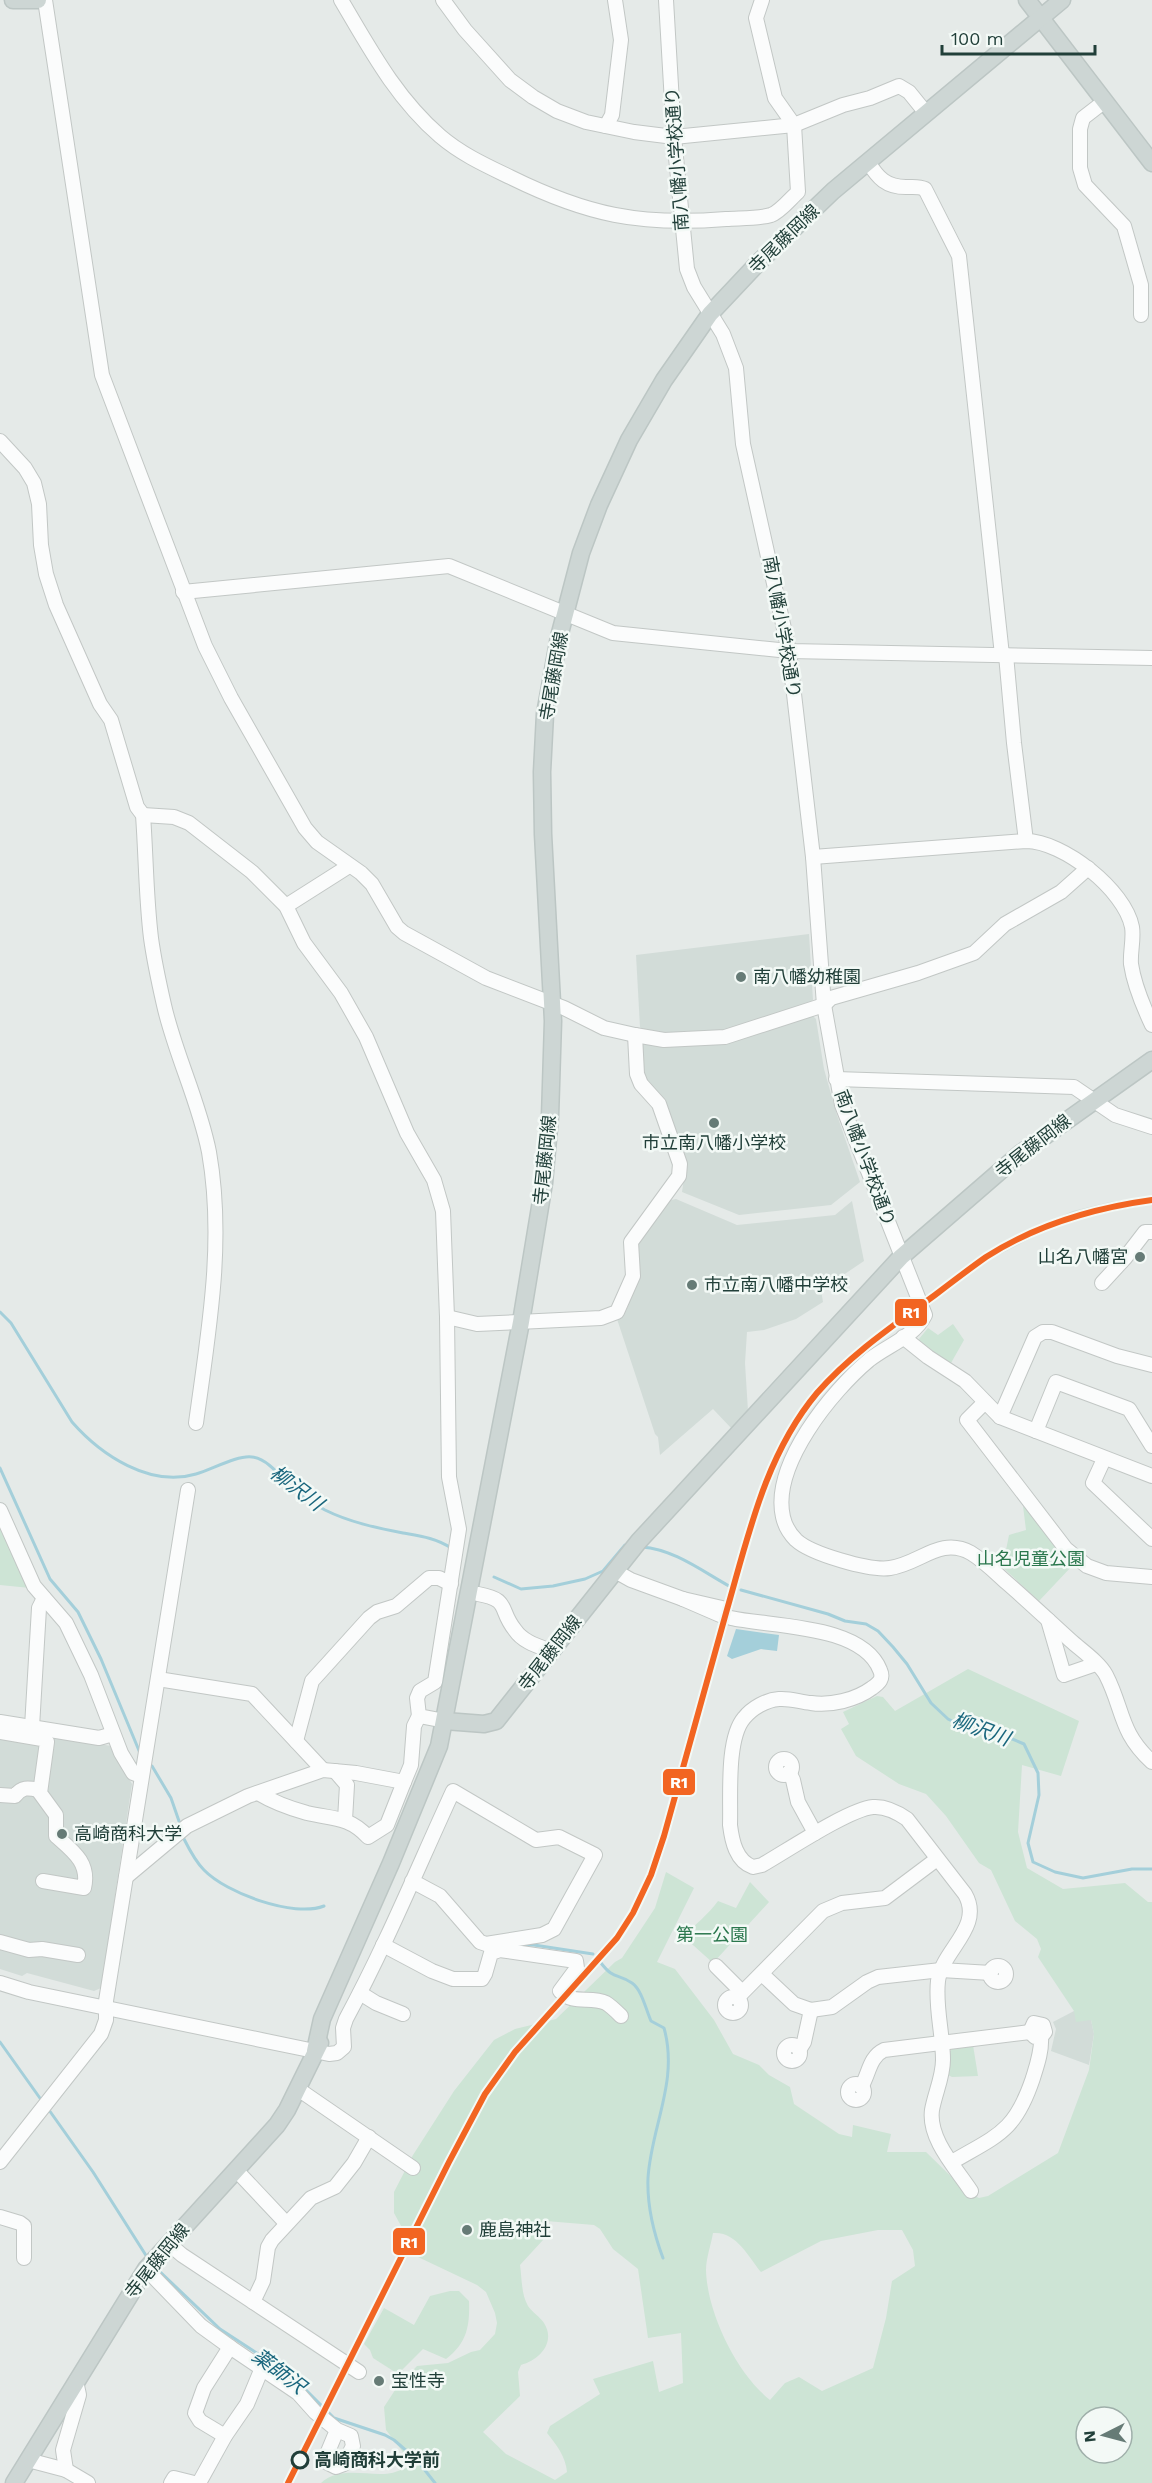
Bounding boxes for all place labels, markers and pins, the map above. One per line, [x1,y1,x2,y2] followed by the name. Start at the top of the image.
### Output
[753,966,861,987] place label: 南八幡幼稚園
[734,970,748,984] marker: 南八幡幼稚園
[707,1116,721,1130] marker: 市立南八幡小学校
[642,1132,786,1153] place label: 市立南八幡小学校
[1038,1246,1128,1267] place label: 山名八幡宮
[1133,1250,1147,1264] marker: 山名八幡宮
[704,1274,848,1295] place label: 市立南八幡中学校
[685,1278,699,1292] marker: 市立南八幡中学校
[74,1823,182,1844] place label: 高崎商科大学
[55,1827,69,1841] marker: 高崎商科大学
[479,2219,551,2240] place label: 鹿島神社
[460,2223,474,2237] marker: 鹿島神社
[391,2370,445,2391] place label: 宝性寺
[372,2374,386,2388] marker: 宝性寺
[314,2449,440,2470] place label: 高崎商科大学前
[291,2451,309,2469] marker: 高崎商科大学前

